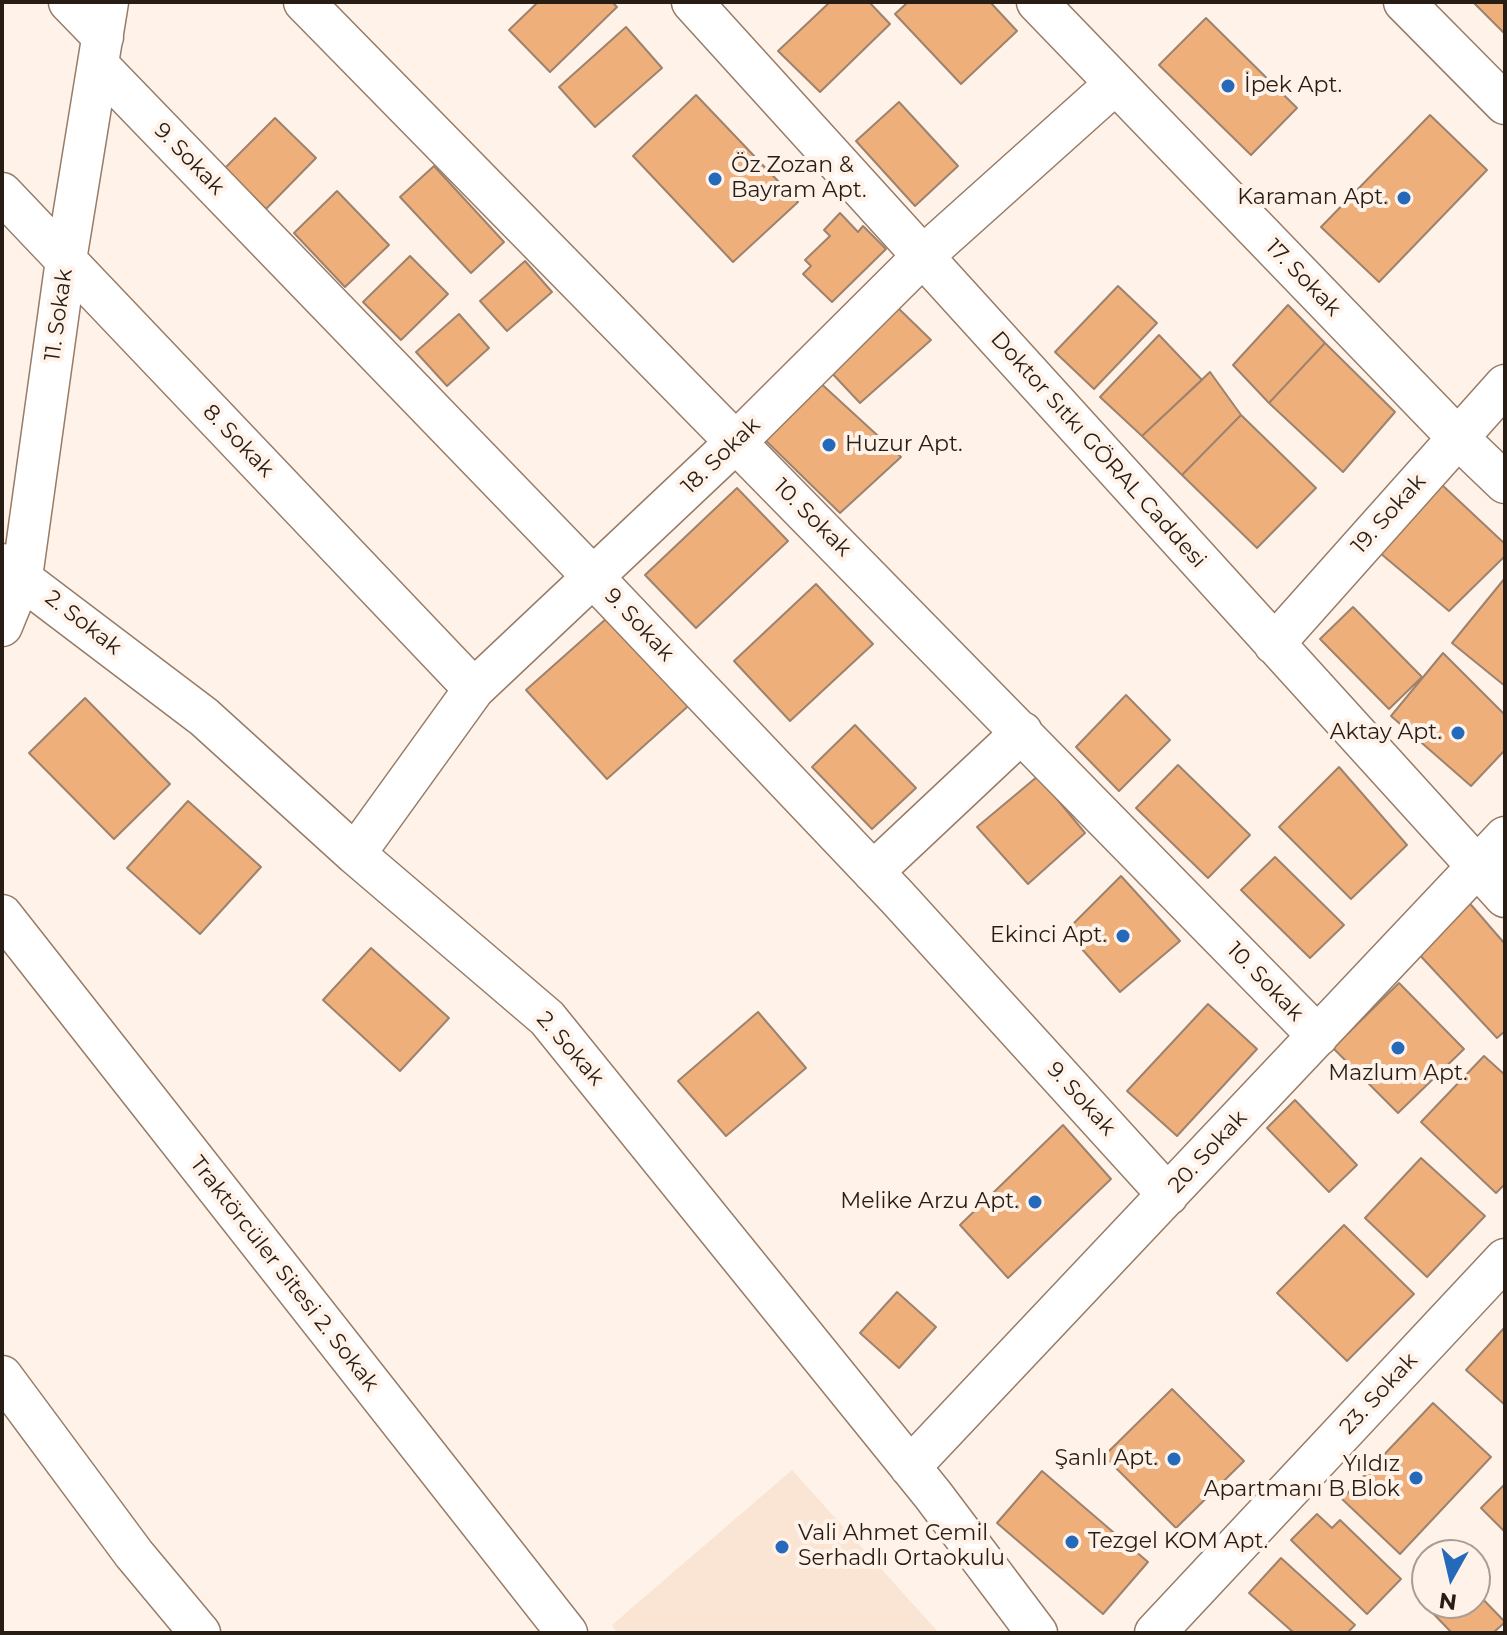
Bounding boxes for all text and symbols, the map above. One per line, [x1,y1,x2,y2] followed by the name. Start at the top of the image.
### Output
[1244,73,1342,99] place label: İpek Apt.
[1219,77,1237,95] marker: İpek Apt.
[148,117,230,201] street label: 9. Sokak
[731,153,867,204] place label: Öz Zozan & Bayram Apt.
[706,170,724,188] marker: Öz Zozan & Bayram Apt.
[1237,185,1388,211] place label: Karaman Apt.
[1395,189,1413,207] marker: Karaman Apt.
[1260,234,1346,322] street label: 17. Sokak
[39,267,79,363] street label: 11. Sokak
[985,326,1211,574] street label: Doktor Sıtkı GÖRAL Caddesi
[197,399,279,483] street label: 8. Sokak
[676,412,766,500] street label: 18. Sokak
[845,432,963,458] place label: Huzur Apt.
[820,436,838,454] marker: Huzur Apt.
[1346,469,1432,559] street label: 19. Sokak
[768,474,856,562] street label: 10. Sokak
[599,583,679,667] street label: 9. Sokak
[40,585,126,661] street label: 2. Sokak
[1330,720,1442,746] place label: Aktay Apt.
[1449,724,1467,742] marker: Aktay Apt.
[990,923,1107,949] place label: Ekinci Apt.
[1114,927,1132,945] marker: Ekinci Apt.
[1221,937,1309,1027] street label: 10. Sokak
[531,1007,609,1091] street label: 2. Sokak
[1389,1039,1407,1057] marker: Mazlum Apt.
[1041,1057,1121,1141] street label: 9. Sokak
[1328,1061,1468,1087] place label: Mazlum Apt.
[1163,1105,1253,1199] street label: 20. Sokak
[184,1151,384,1397] street label: Traktörcüler Sitesi 2. Sokak
[840,1189,1019,1215] place label: Melike Arzu Apt.
[1026,1193,1044,1211] marker: Melike Arzu Apt.
[1335,1348,1423,1440] street label: 23. Sokak
[1055,1446,1158,1472] place label: Şanlı Apt.
[1165,1450,1183,1468] marker: Şanlı Apt.
[1204,1452,1400,1504] place label: Yıldız Apartmanı B Blok
[1407,1469,1425,1487] marker: Yıldız Apartmanı B Blok
[798,1521,1005,1572] place label: Vali Ahmet Cemil Serhadlı Ortaokulu
[1088,1529,1268,1555] place label: Tezgel KOM Apt.
[1063,1533,1081,1551] marker: Tezgel KOM Apt.
[773,1538,791,1556] marker: Vali Ahmet Cemil Serhadlı Ortaokulu
[1411,1539,1491,1619] north arrow
[1437,1587,1459,1616] text: N

